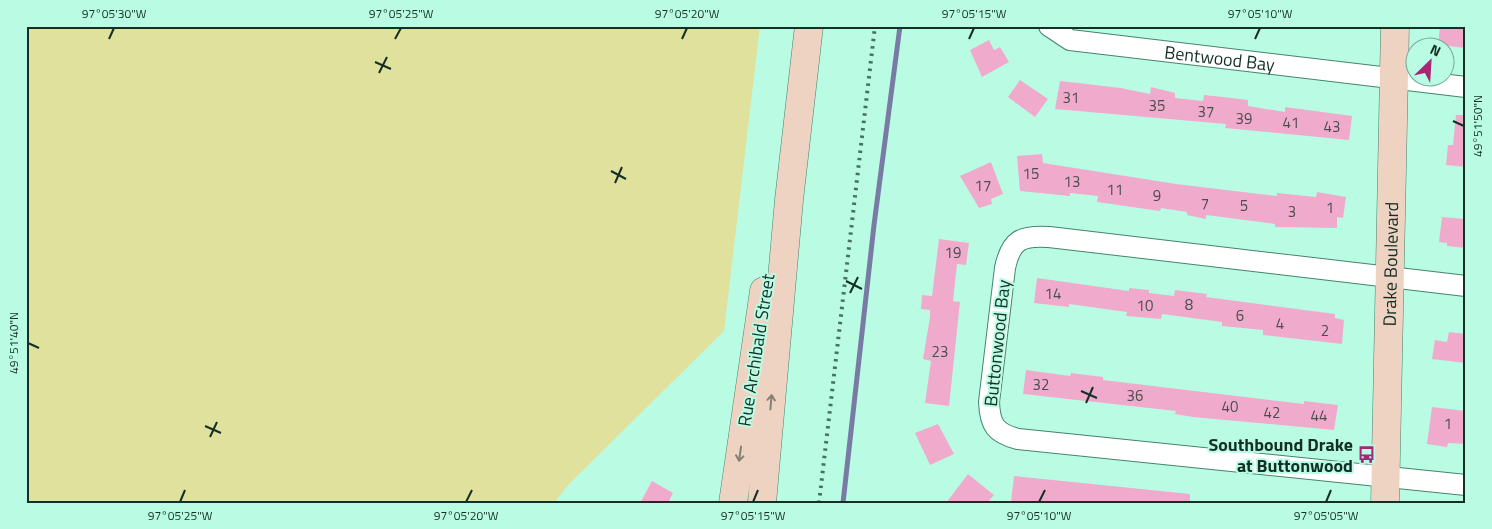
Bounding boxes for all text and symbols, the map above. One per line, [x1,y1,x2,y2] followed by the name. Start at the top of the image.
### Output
[82,4,147,23] text: 97°05'30"W
[369,4,434,23] text: 97°05'25"W
[655,4,720,23] text: 97°05'20"W
[942,4,1007,23] text: 97°05'15"W
[1228,4,1293,23] text: 97°05'10"W
[1163,38,1277,78] street label: Bentwood Bay
[1404,38,1454,88] north arrow
[1427,38,1445,61] text: N
[1063,86,1079,109] house number: 31
[1149,94,1165,117] house number: 35
[1468,95,1487,157] text: 49°51'50"N
[1198,100,1214,123] house number: 37
[1236,107,1252,130] house number: 39
[1283,111,1299,134] house number: 41
[1324,115,1340,138] house number: 43
[1023,162,1039,185] house number: 15
[1064,170,1080,193] house number: 13
[975,174,991,197] house number: 17
[1107,178,1123,201] house number: 11
[1153,184,1161,207] house number: 9
[1201,192,1209,215] house number: 7
[1240,194,1248,217] house number: 5
[1326,196,1334,219] house number: 1
[1288,200,1296,223] house number: 3
[1375,201,1405,327] street label: Drake Boulevard
[945,241,961,264] house number: 19
[731,271,782,428] street label: Rue Archibald Street
[977,278,1017,408] street label: Buttonwood Bay
[1045,282,1061,305] house number: 14
[1185,293,1193,316] house number: 8
[1137,294,1153,317] house number: 10
[1236,304,1244,327] house number: 6
[4,312,23,374] text: 49°51'40"N
[1276,312,1284,335] house number: 4
[1321,319,1329,342] house number: 2
[932,340,948,363] house number: 23
[1033,373,1049,396] house number: 32
[1127,384,1143,407] house number: 36
[766,394,776,410] one-way arrow
[1222,395,1238,418] house number: 40
[1264,401,1280,424] house number: 42
[1311,404,1327,427] house number: 44
[1444,412,1452,435] house number: 1
[1208,431,1353,479] place label: Southbound Drake at Buttonwood
[1357,444,1377,464] bus stop icon: Southbound Drake at Buttonwood
[734,445,744,461] one-way arrow
[148,506,213,525] text: 97°05'25"W
[434,506,499,525] text: 97°05'20"W
[721,506,786,525] text: 97°05'15"W
[1007,506,1072,525] text: 97°05'10"W
[1294,506,1359,525] text: 97°05'05"W

